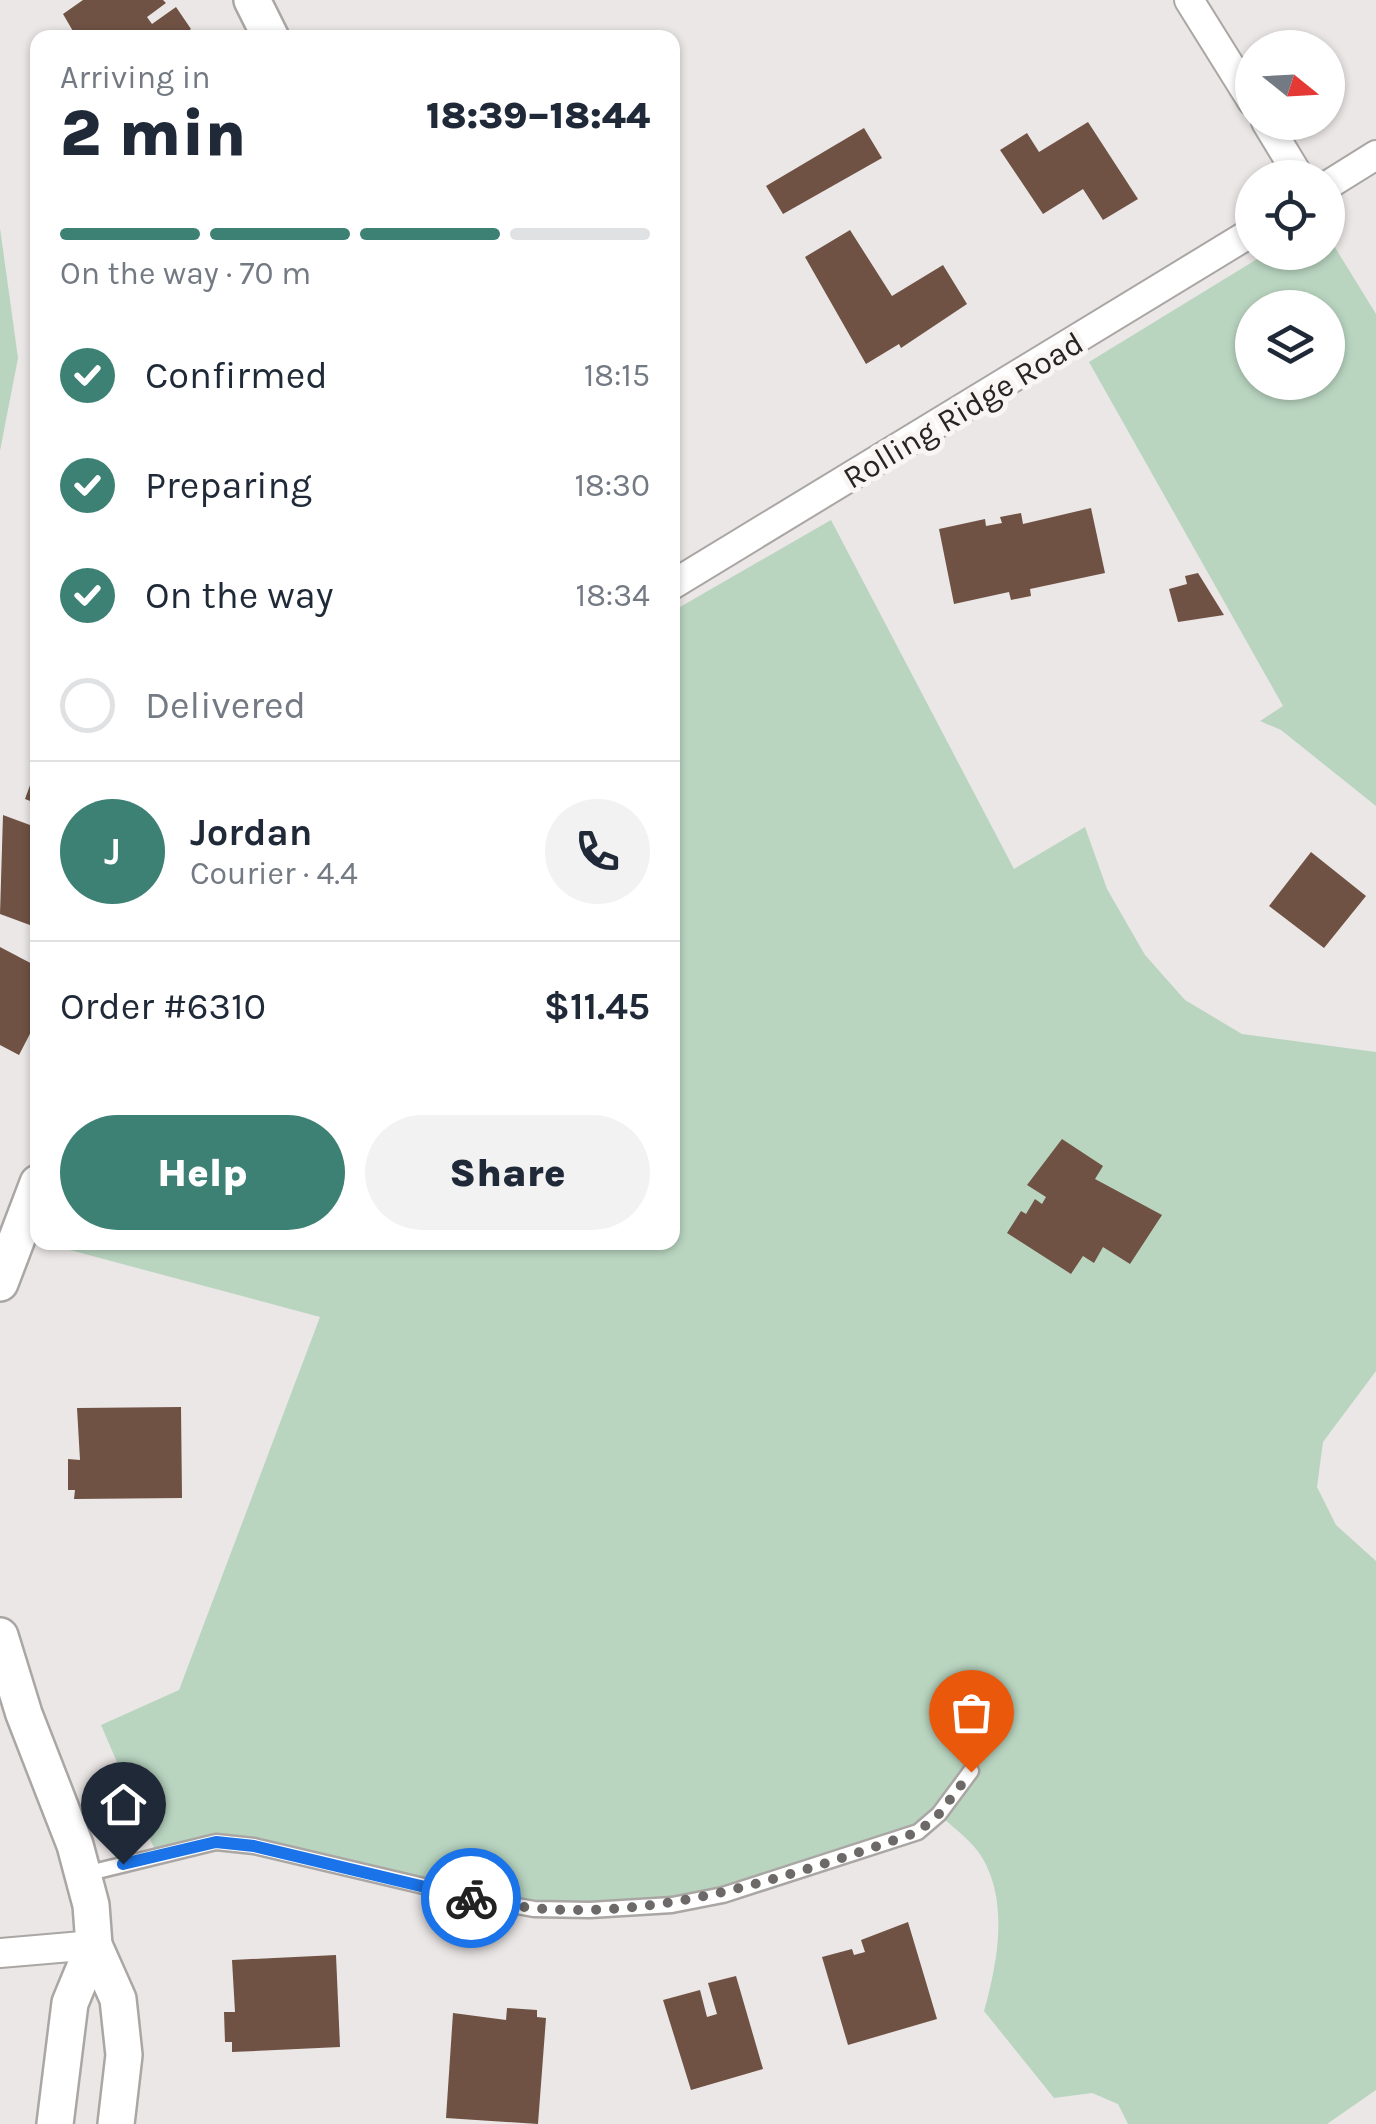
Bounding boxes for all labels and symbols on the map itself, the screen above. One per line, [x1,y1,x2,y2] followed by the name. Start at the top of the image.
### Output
[1235,30,1345,140] north arrow
[837,324,1090,497] street label: Rolling Ridge Road
[929,1670,1014,1773] pin
[81,1762,166,1865] pin
[421,1848,521,1948] courier

